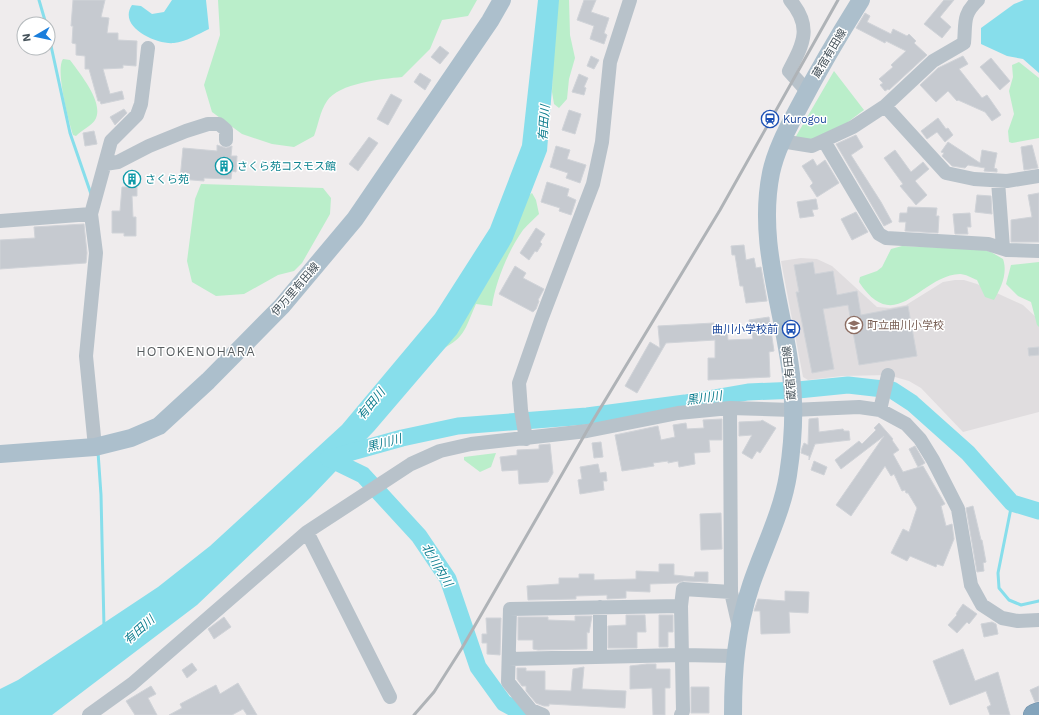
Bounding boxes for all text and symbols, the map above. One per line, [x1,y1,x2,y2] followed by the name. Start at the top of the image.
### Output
[16,16,56,56] north arrow
[810,26,849,80] street label: 蔵宿有田線
[20,32,34,43] text: N
[536,103,552,141] water label: 有田川
[760,109,780,129] station icon: Kurogou
[783,113,827,126] place label: Kurogou
[214,156,234,176] building icon: さくら苑コスモス館
[237,160,336,173] place label: さくら苑コスモス館
[122,169,142,189] building icon: さくら苑
[145,173,189,186] place label: さくら苑
[269,260,322,318] street label: 伊万里有田線
[844,315,864,335] school or university icon: 町立曲川小学校
[781,319,801,339] bus stop icon: 曲川小学校前
[867,319,944,332] place label: 町立曲川小学校
[712,323,778,336] place label: 曲川小学校前
[136,344,256,359] district label: HOTOKENOHARA
[780,345,799,401] street label: 蔵宿有田線
[354,384,389,422] water label: 有田川
[685,388,725,407] water label: 黒川川
[365,431,405,454] water label: 黒川川
[419,541,456,591] water label: 北川内川
[121,611,159,647] water label: 有田川

